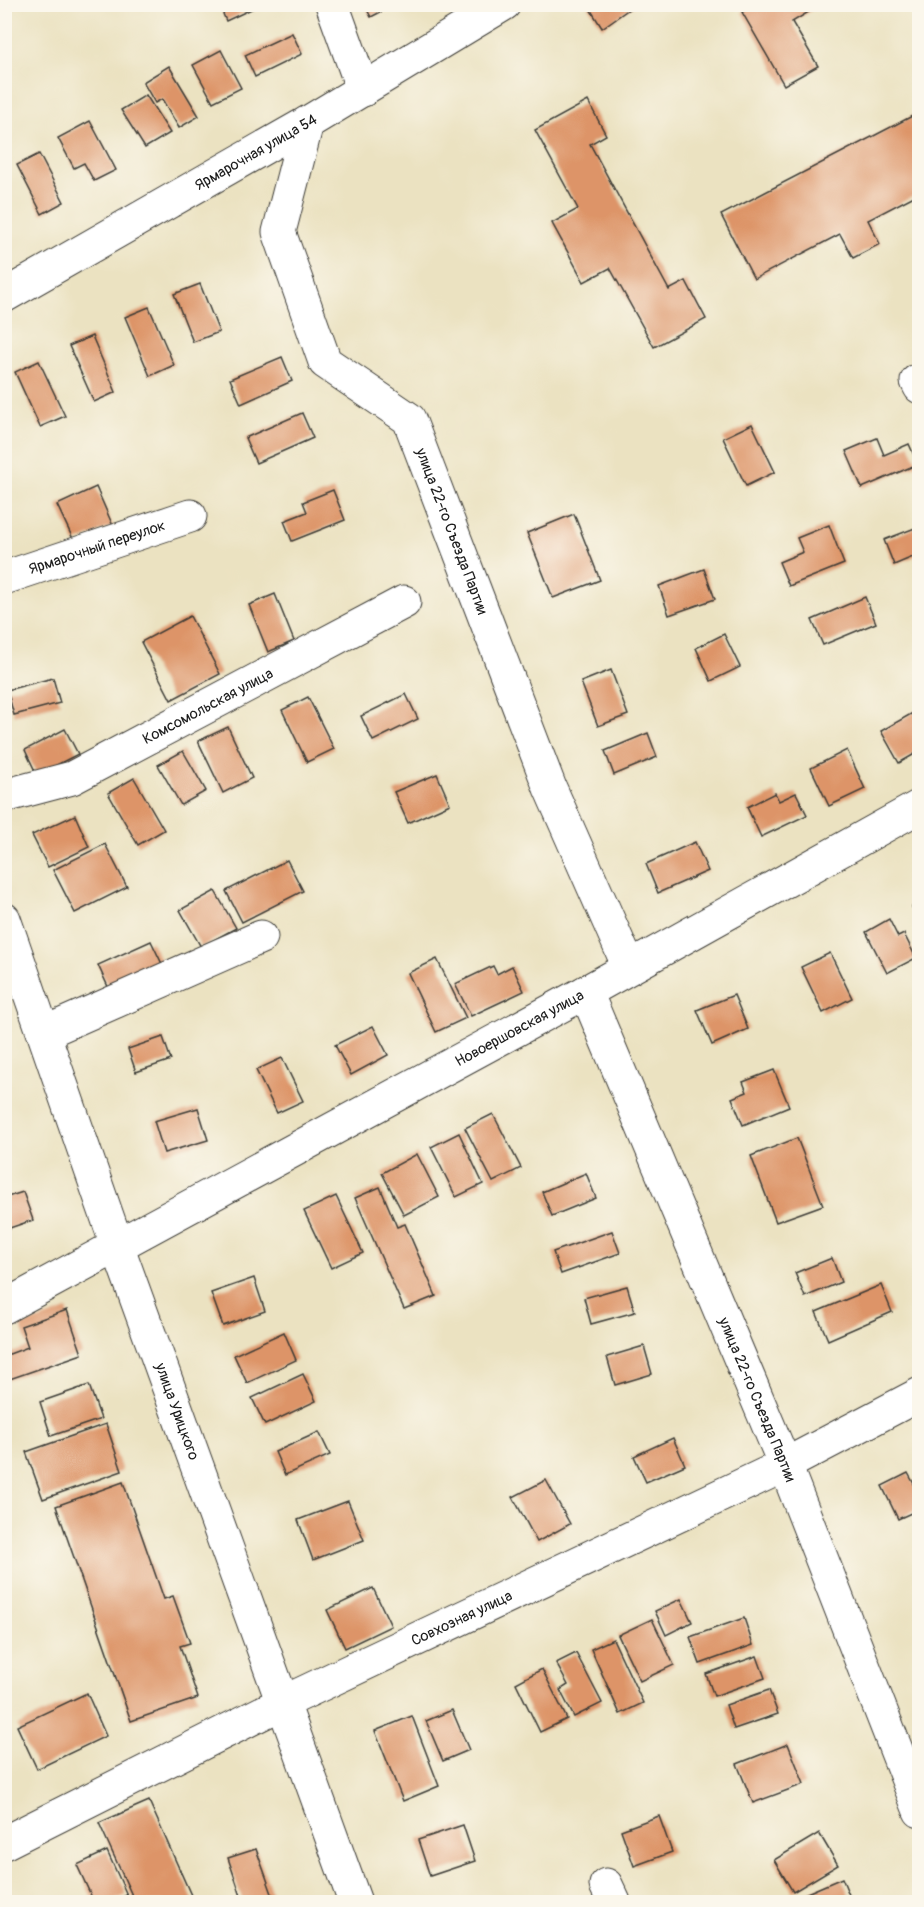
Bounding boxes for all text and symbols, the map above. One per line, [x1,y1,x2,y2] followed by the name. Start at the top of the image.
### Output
[191,110,321,195] street label: Ярмарочная улица 54
[411,444,492,617] street label: улица 22-го Съезда Партии
[26,515,168,579] street label: Ярмарочный переулок
[139,664,276,748] street label: Комсомольская улица
[452,986,587,1071] street label: Новоершовская улица
[714,1313,800,1485] street label: улица 22-го Съезда Партии
[151,1359,204,1463] street label: улица Урицкого
[408,1586,515,1650] street label: Совхозная улица

